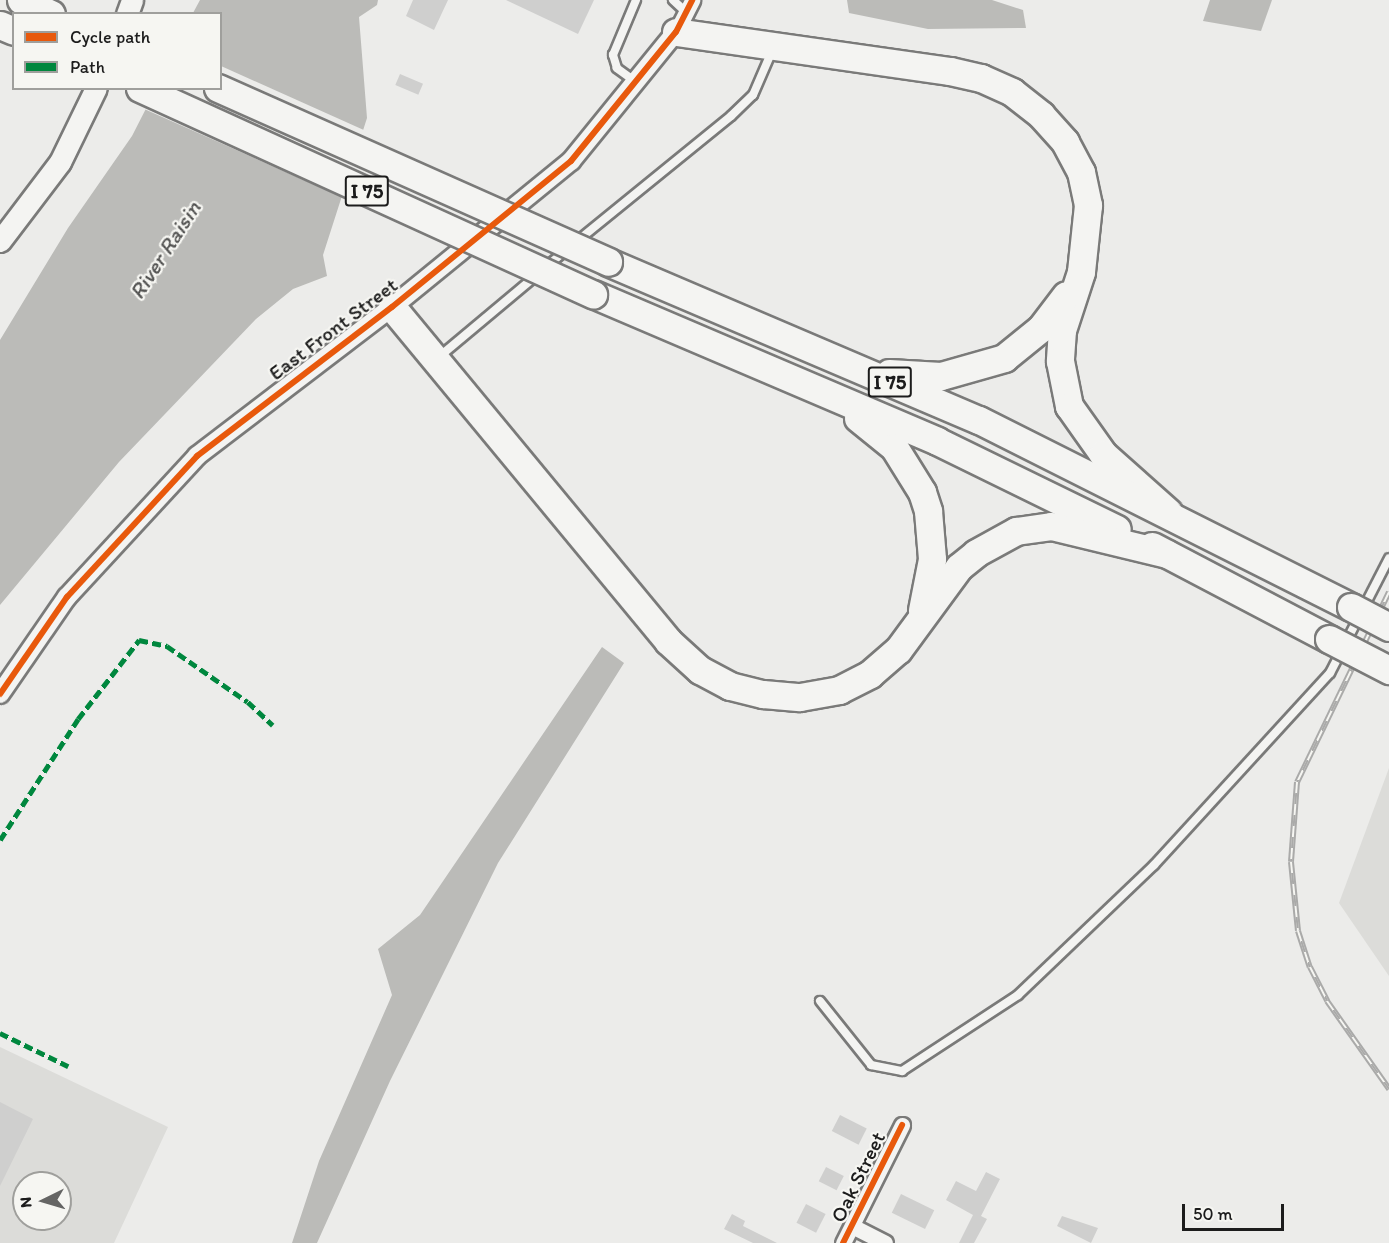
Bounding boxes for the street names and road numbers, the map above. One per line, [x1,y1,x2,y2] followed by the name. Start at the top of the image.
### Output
[344,174,389,208] road number: I 75
[264,273,402,385] street label: East Front Street
[868,365,912,399] road number: I 75
[825,1128,891,1226] street label: Oak Street

